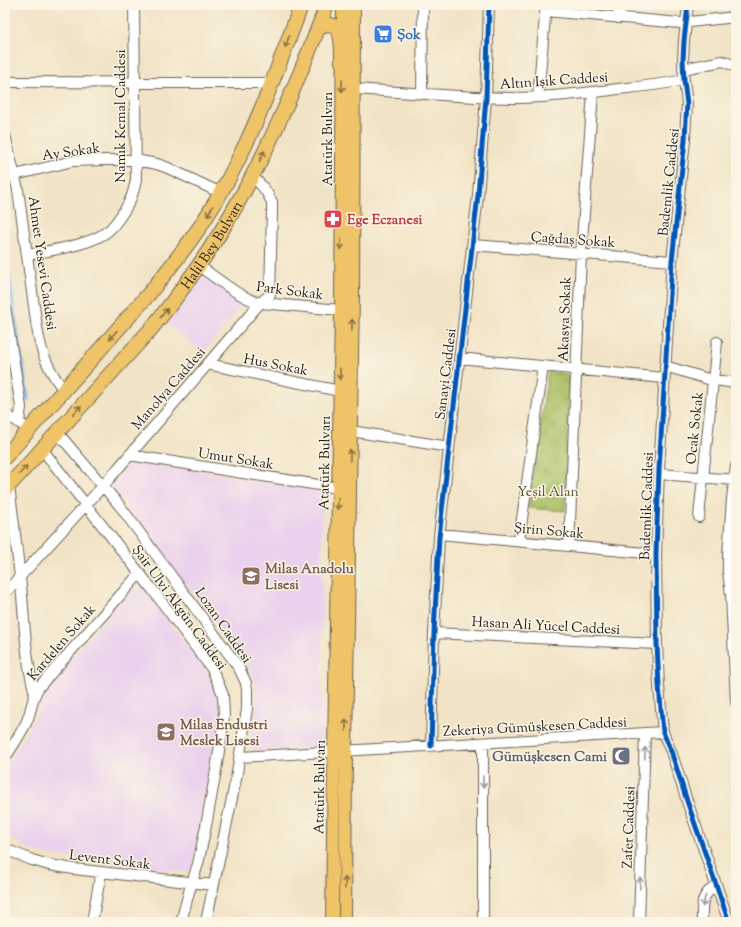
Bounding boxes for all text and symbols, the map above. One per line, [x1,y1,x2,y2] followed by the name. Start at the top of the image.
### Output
[372,23,394,45] supermarket icon: Şok
[397,26,421,46] place label: Şok
[283,35,291,47] one-way arrow
[112,49,132,183] street label: Namık Kemal Caddesi
[499,68,609,96] street label: Altın Işık Caddesi
[338,79,346,92] one-way arrow
[319,92,339,186] street label: Atatürk Bulvarı
[654,127,686,237] street label: Bademlik Caddesi
[41,139,102,167] street label: Ay Sokak
[259,150,267,162] one-way arrow
[22,195,60,332] street label: Ahmet Yesevi Caddesi
[177,198,249,294] street label: Halil Bey Bulvarı
[206,205,214,217] one-way arrow
[322,208,344,230] pharmacy icon: Ege Eczanesi
[347,211,422,231] place label: Ege Eczanesi
[530,228,616,254] street label: Çağdaş Sokak
[337,237,345,250] one-way arrow
[555,276,577,362] street label: Akasya Sokak
[255,278,325,306] street label: Park Sokak
[159,308,168,318] one-way arrow
[348,319,356,332] one-way arrow
[431,327,463,421] street label: Sanayi Caddesi
[108,330,118,340] one-way arrow
[128,343,211,435] street label: Manolya Caddesi
[242,350,310,382] street label: Hus Sokak
[336,367,344,380] one-way arrow
[682,391,710,466] street label: Ocak Sokak
[72,405,82,415] one-way arrow
[315,416,337,510] street label: Atatürk Bulvarı
[196,444,275,476] street label: Umut Sokak
[346,449,354,462] one-way arrow
[636,452,660,561] street label: Bademlik Caddesi
[19,465,28,475] one-way arrow
[517,483,579,503] park label: Yeşil Alan
[334,497,342,510] one-way arrow
[513,519,585,545] street label: Şirin Sokak
[126,542,231,675] street label: Şair Ulvi Akgün Caddesi
[265,560,355,596] place label: Milas Anadolu Lisesi
[240,565,262,587] school or university icon: Milas Anadolu Lisesi
[189,584,256,668] street label: Lozan Caddesi
[24,601,101,686] street label: Kardelen Sokak
[471,613,621,641] street label: Hasan Ali Yücel Caddesi
[443,713,628,743] street label: Zekeriya Gümüşkesen Caddesi
[180,716,268,752] place label: Milas Endustri Meslek Lisesi
[342,719,350,732] one-way arrow
[155,721,177,743] school or university icon: Milas Endustri Meslek Lisesi
[310,740,332,834] street label: Atatürk Bulvarı
[610,745,632,767] mosque icon: Gümüşkesen Cami
[641,747,648,760] one-way arrow
[492,748,607,768] place label: Gümüşkesen Cami
[479,775,487,788] one-way arrow
[619,785,641,869] street label: Zafer Caddesi
[68,846,152,876] street label: Levent Sokak
[341,877,349,890] one-way arrow
[636,877,644,890] one-way arrow
[699,895,707,908] one-way arrow

